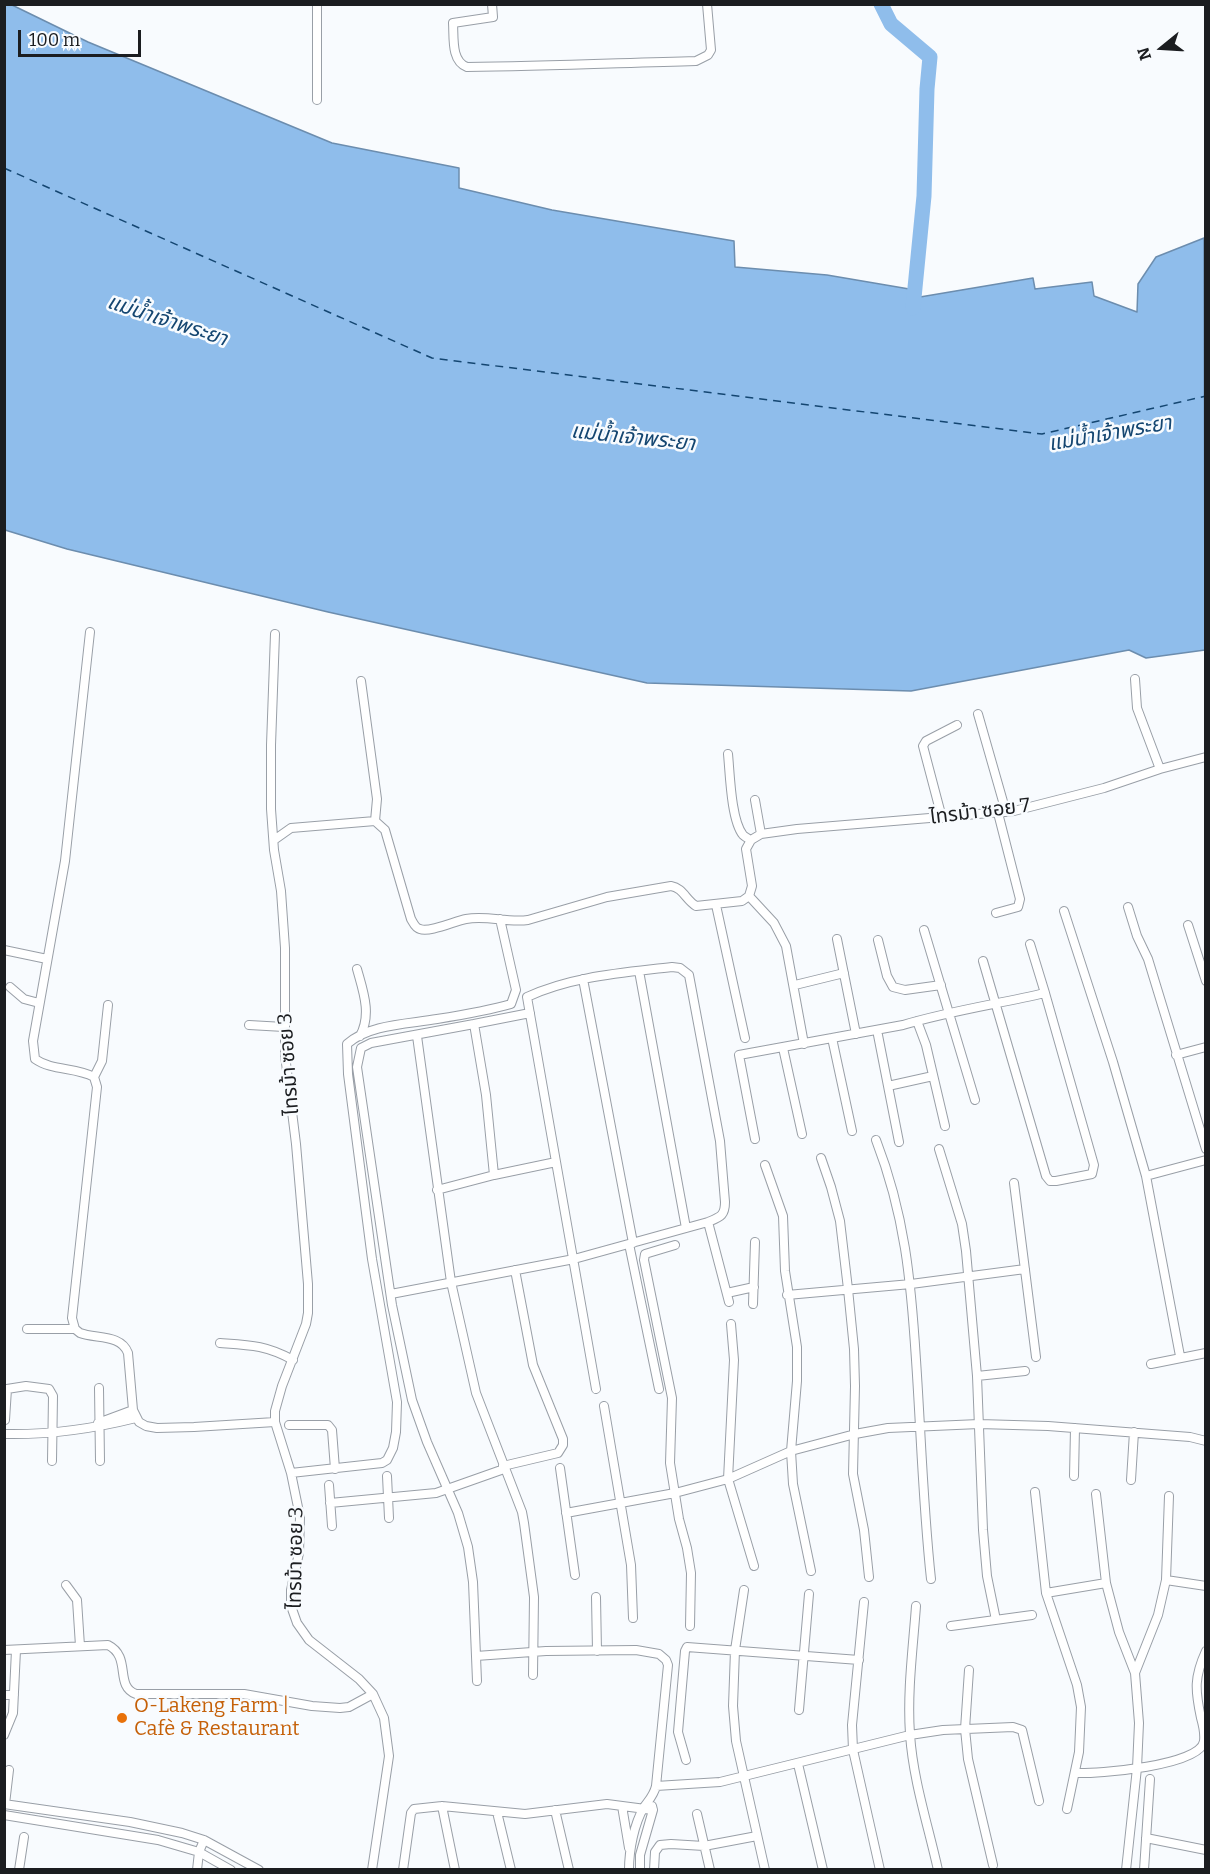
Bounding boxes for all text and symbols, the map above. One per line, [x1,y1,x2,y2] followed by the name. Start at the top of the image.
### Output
[21,18,144,56] scale bar
[1132,18,1192,78] north arrow
[29,29,80,51] text: 100 m
[1133,45,1155,63] text: N
[104,290,230,352] water label: แม่น้ำเจ้าพระยา
[1047,411,1173,457] water label: แม่น้ำเจ้าพระยา
[570,419,696,457] water label: แม่น้ำเจ้าพระยา
[928,794,1032,830] street label: ไทรม้า ซอย 7
[273,1012,305,1116] street label: ไทรม้า ซอย 3
[283,1507,309,1609] street label: ไทรม้า ซอย 3
[134,1694,300,1741] place label: O-Lakeng Farm | Cafè & Restaurant
[115,1711,129,1725] marker: O-Lakeng Farm | Cafè & Restaurant

